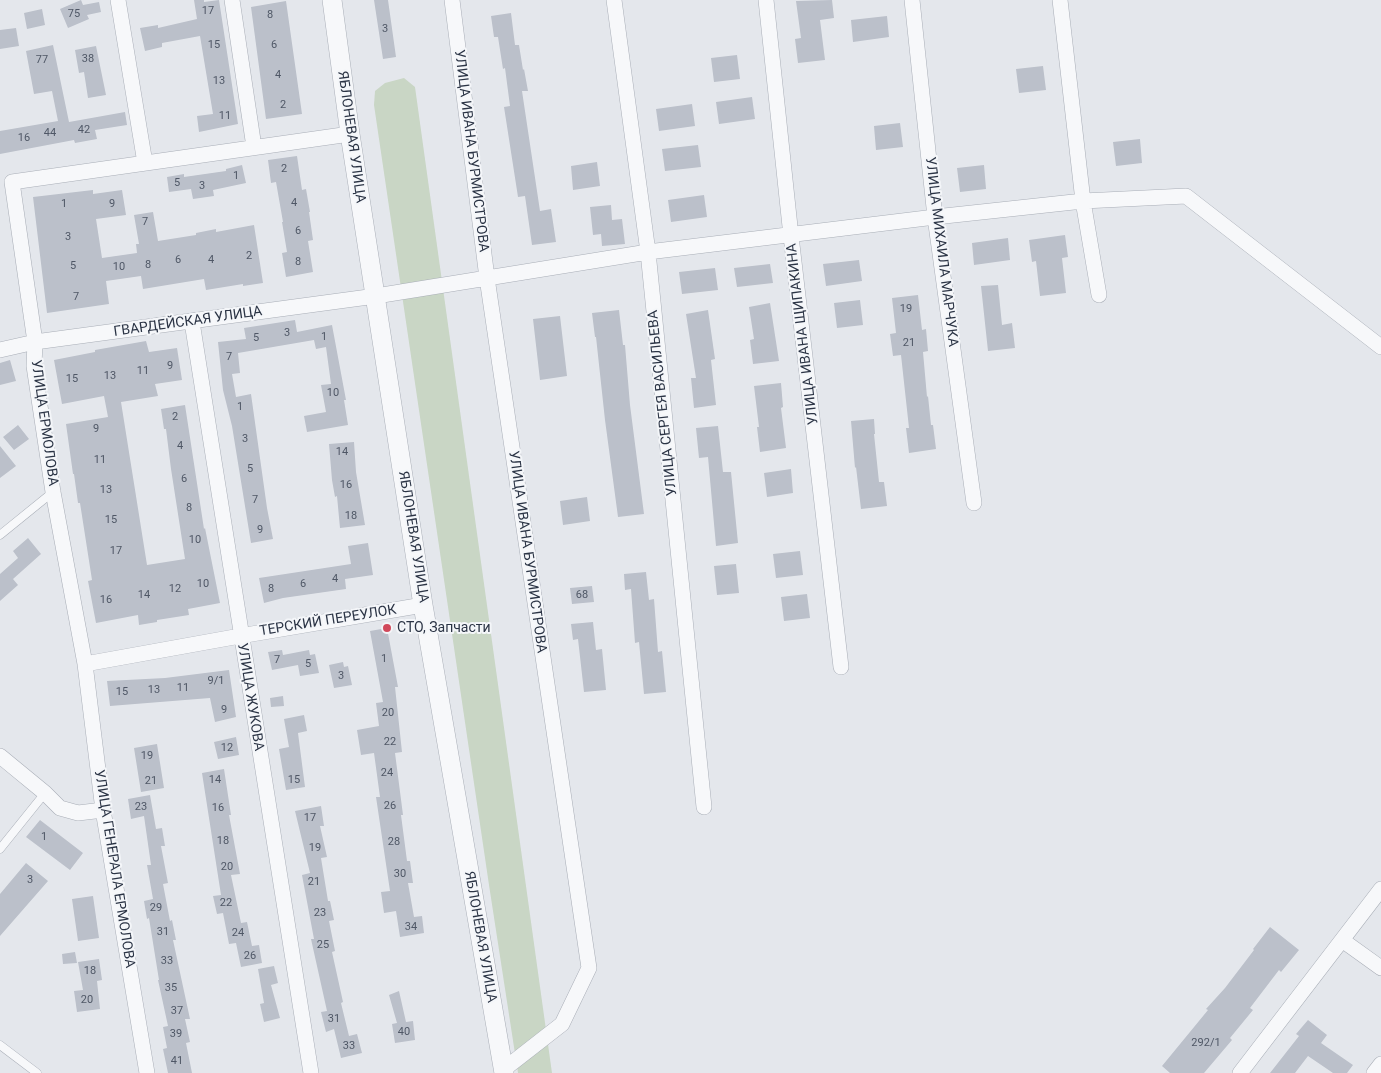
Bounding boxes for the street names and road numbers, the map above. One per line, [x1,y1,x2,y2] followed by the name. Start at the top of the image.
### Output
[450,49,492,253] street label: УЛИЦА ИВАНА БУРМИСТРОВА
[333,70,369,204] street label: ЯБЛОНЕВАЯ УЛИЦА
[921,156,961,348] street label: УЛИЦА МИХАИЛА МАРЧУКА
[784,242,822,426] street label: УЛИЦА ИВАНА ЩИПАКИНА
[113,303,263,341] street label: ГВАРДЕЙСКАЯ УЛИЦА
[645,309,681,497] street label: УЛИЦА СЕРГЕЯ ВАСИЛЬЕВА
[27,359,61,487] street label: УЛИЦА ЕРМОЛОВА
[504,450,550,654] street label: УЛИЦА ИВАНА БУРМИСТРОВА
[394,470,432,604] street label: ЯБЛОНЕВАЯ УЛИЦА
[258,602,398,640] street label: ТЕРСКИЙ ПЕРЕУЛОК
[233,642,267,752] street label: УЛИЦА ЖУКОВА
[90,769,138,969] street label: УЛИЦА ГЕНЕРАЛА ЕРМОЛОВА
[460,870,500,1004] street label: ЯБЛОНЕВАЯ УЛИЦА

